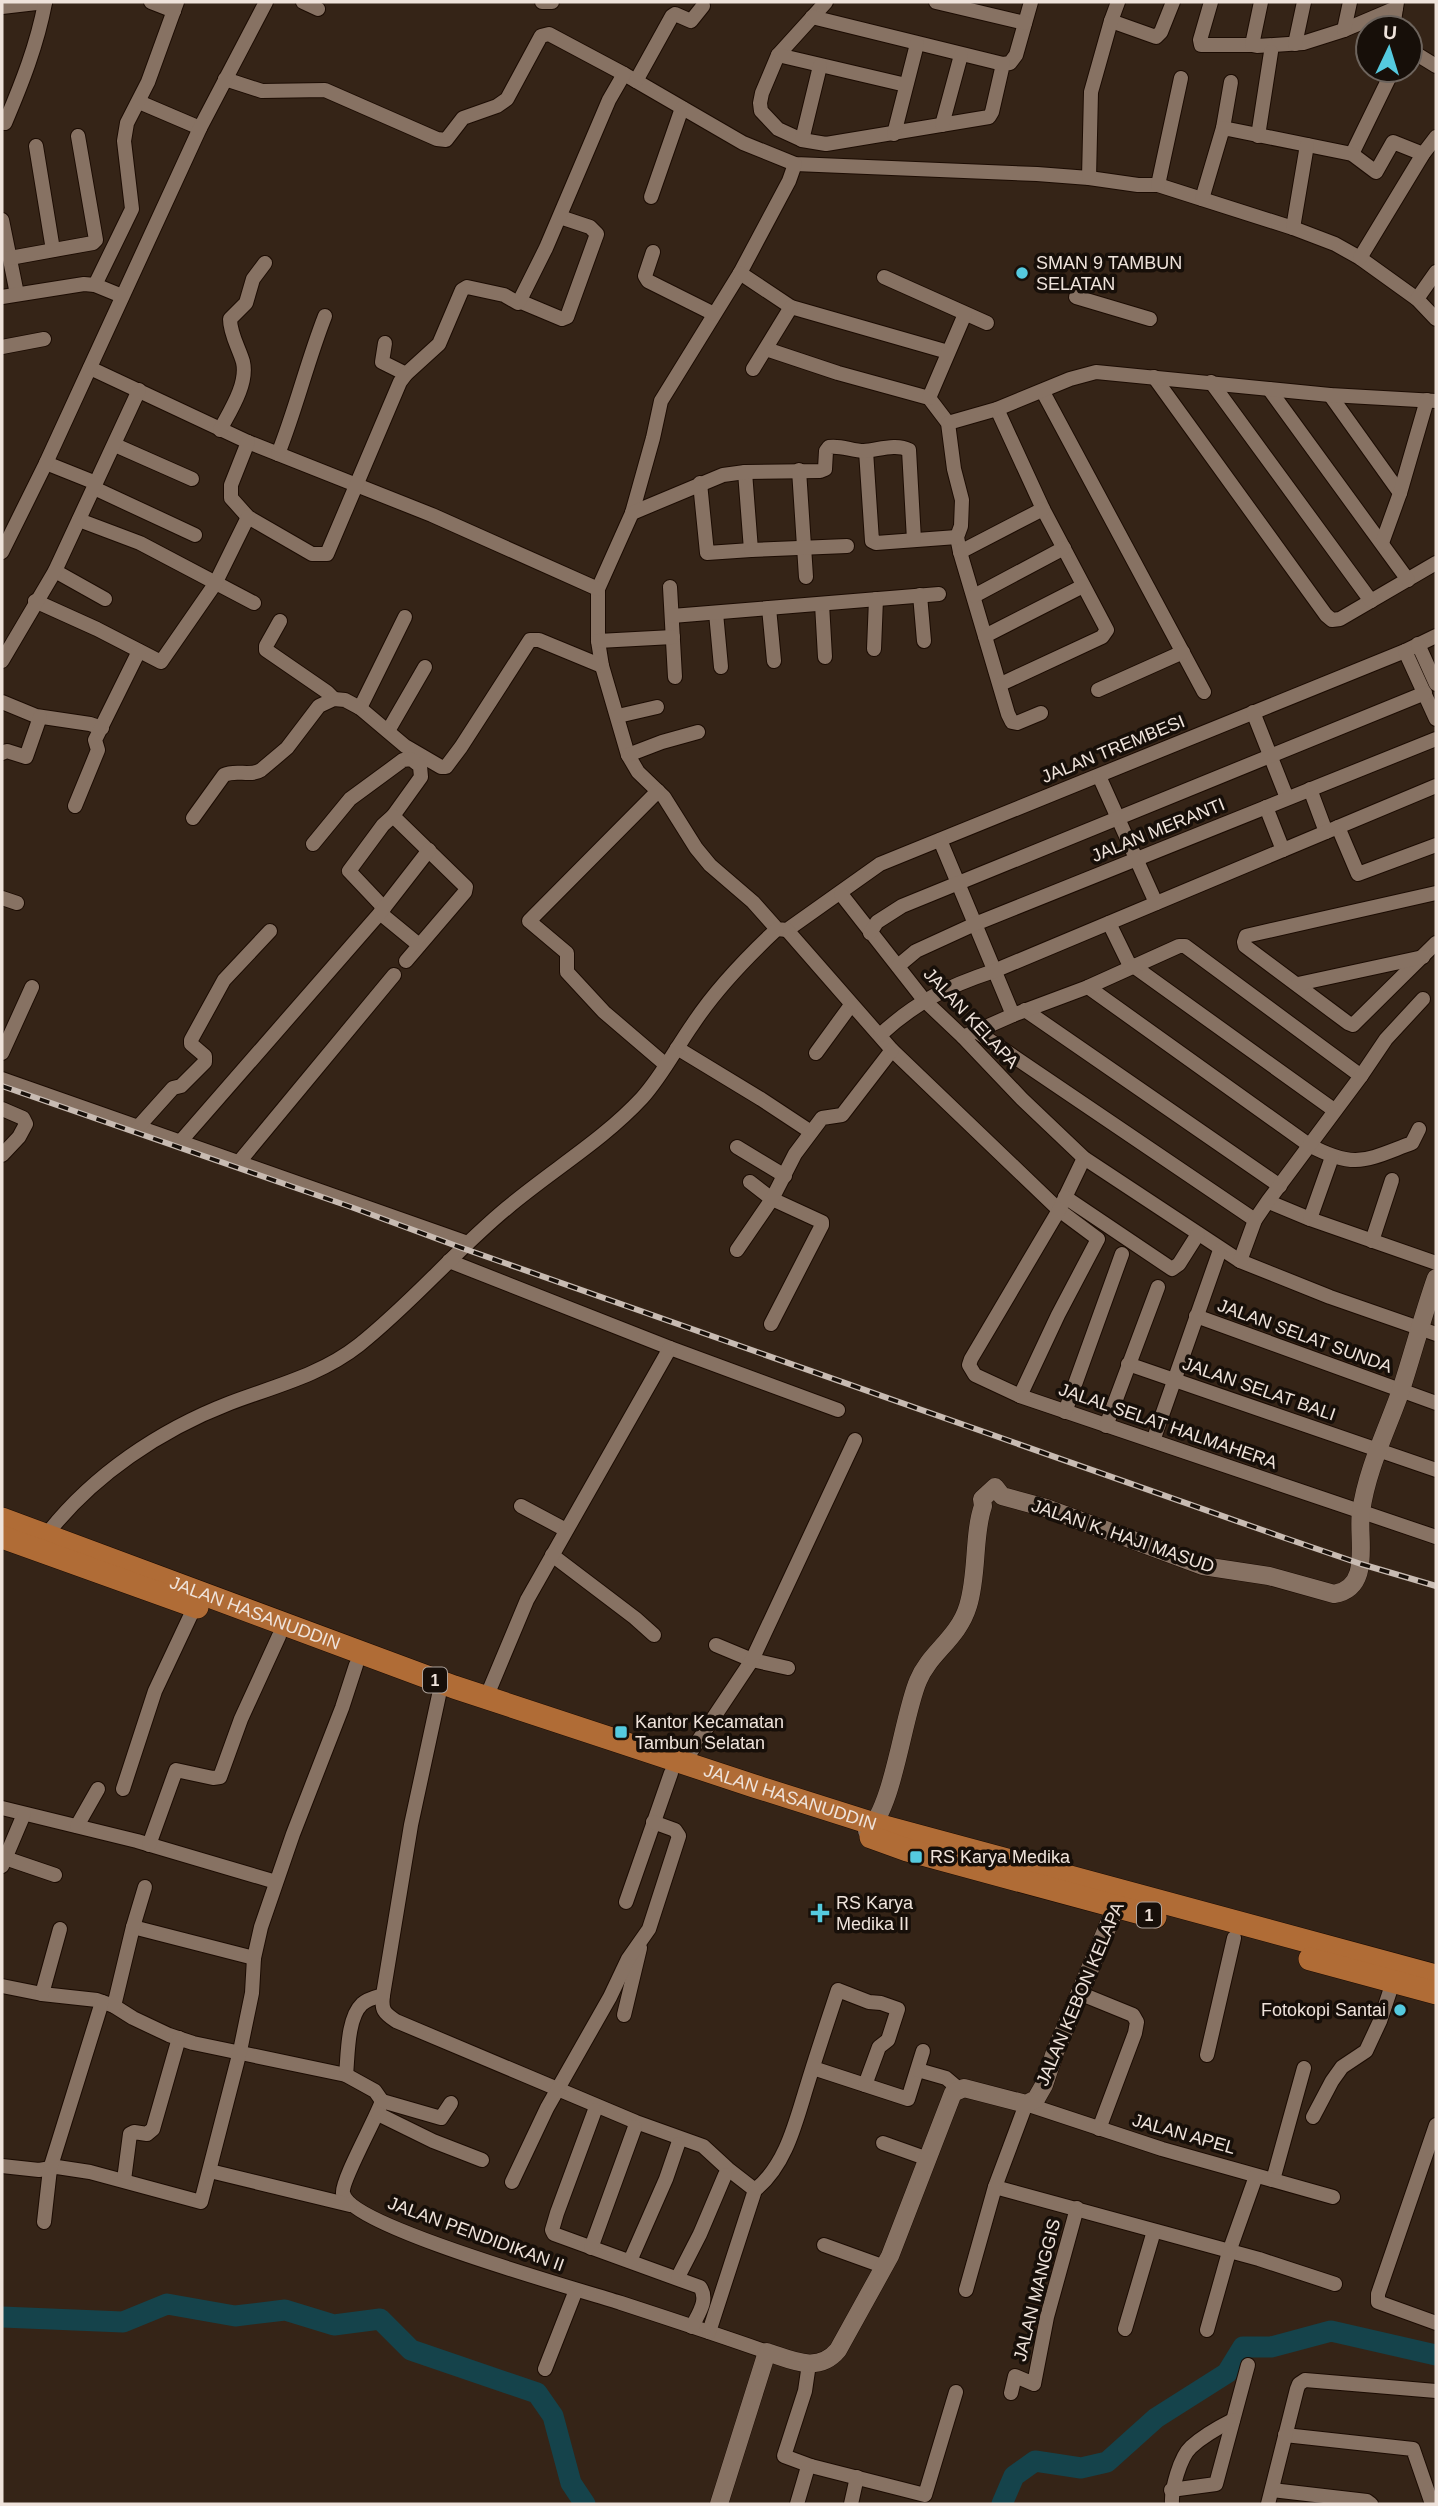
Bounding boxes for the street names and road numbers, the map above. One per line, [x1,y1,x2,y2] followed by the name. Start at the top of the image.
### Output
[1038,711,1188,787] street label: JALAN TREMBESI
[1088,794,1228,866] street label: JALAN MERANTI
[919,964,1023,1072] street label: JALAN KELAPA
[1215,1295,1395,1377] street label: JALAN SELAT SUNDA
[1180,1353,1338,1425] street label: JALAN SELAT BALI
[1056,1379,1280,1473] street label: JALAL SELAT HALMAHERA
[1029,1495,1217,1577] street label: JALAN K. HAJI MASUD
[167,1572,343,1654] street label: JALAN HASANUDDIN
[423,1668,447,1692] road number: 1
[701,1760,879,1834] street label: JALAN HASANUDDIN
[1032,1899,1128,2089] street label: JALAN KEBON KELAPA
[1137,1902,1161,1927] road number: 1
[1130,2110,1238,2158] street label: JALAN APEL
[385,2193,567,2275] street label: JALAN PENDIDIKAN II
[1010,2217,1064,2363] street label: JALAN MANGGIS

